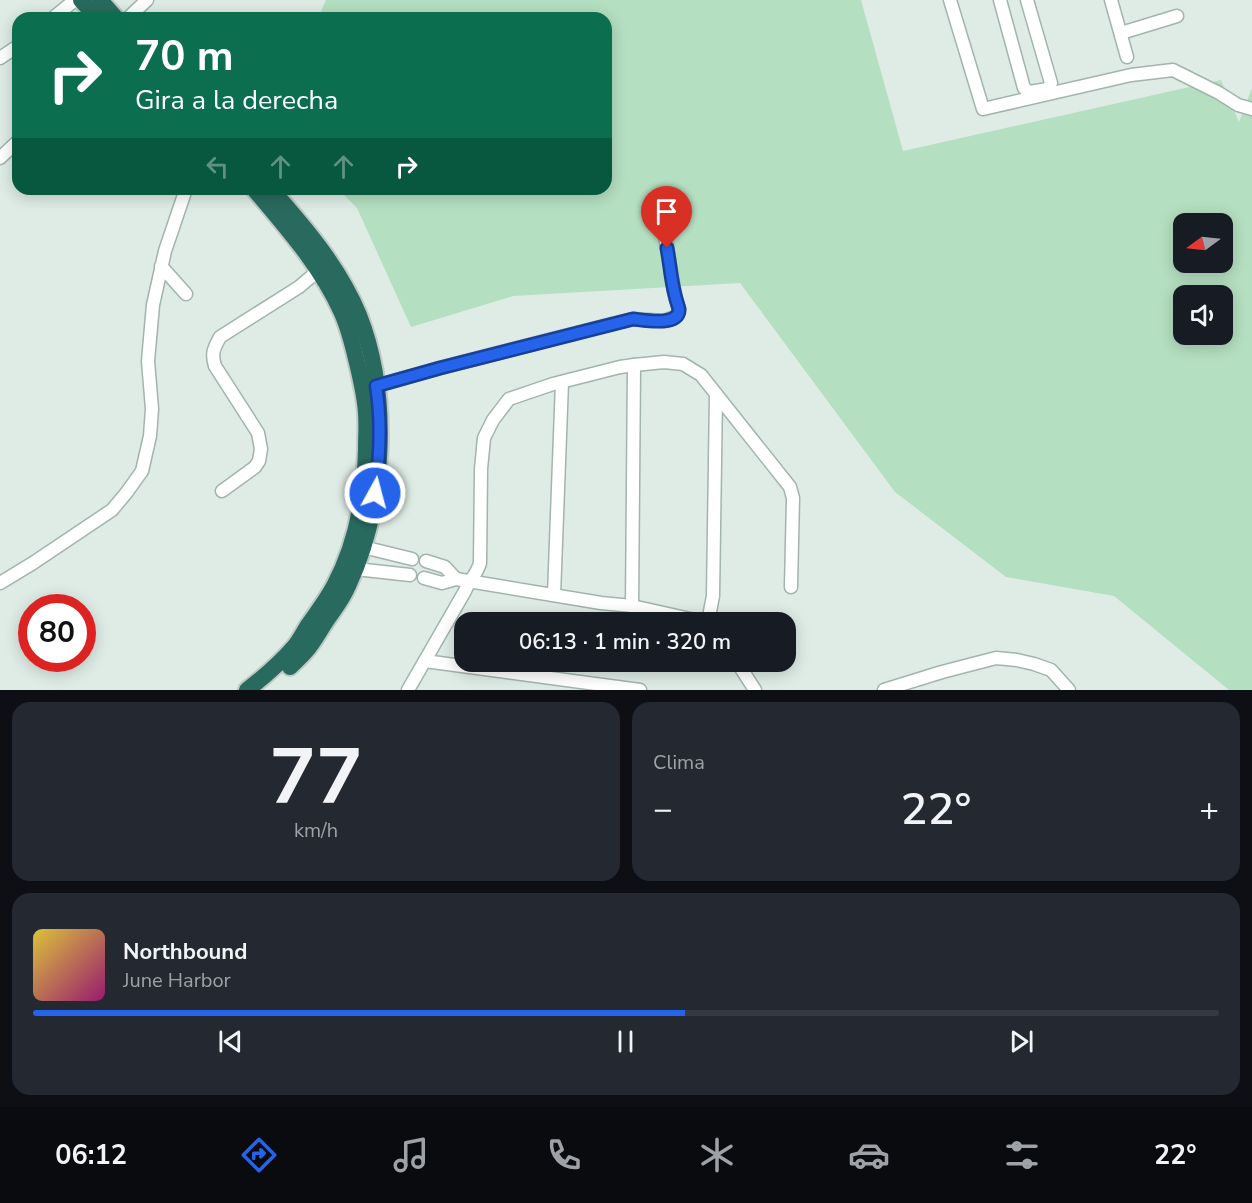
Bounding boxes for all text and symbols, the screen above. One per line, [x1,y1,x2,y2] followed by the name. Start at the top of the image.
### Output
[135,28,234,85] text: 70 m
[36,36,114,114] icon: right
[135,82,338,119] text: Gira a la derecha
[201,150,234,183] icon: left
[264,150,297,183] icon: ahead
[327,150,360,183] icon: ahead
[390,150,423,183] icon: right
[641,186,692,248] pin
[650,195,683,228] icon: arrive
[1173,213,1233,273] north arrow
[1173,213,1233,345] map controls
[1173,285,1233,345] button: sound
[343,461,407,525] position arrow
[18,594,96,672] speed limit sign: 80
[519,627,731,657] text: 06:13 · 1 min · 320 m
[269,724,363,831] text: 77
[653,749,705,776] text: Clima
[901,779,971,840] text: 22°
[653,787,673,832] text: −
[1199,787,1219,832] text: +
[294,817,338,844] text: km/h
[123,937,247,967] text: Northbound
[123,967,231,994] text: June Harbor
[214,1025,247,1058] icon: previous
[609,1025,642,1058] icon: pause
[1005,1025,1038,1058] icon: next
[238,1134,280,1176] icon: directions
[390,1134,432,1176] icon: music
[543,1134,585,1176] icon: phone
[696,1134,738,1176] icon: climate
[848,1134,890,1176] icon: car
[1001,1134,1043,1176] icon: filters
[55,1137,127,1174] text: 06:12
[1154,1137,1197,1174] text: 22°

